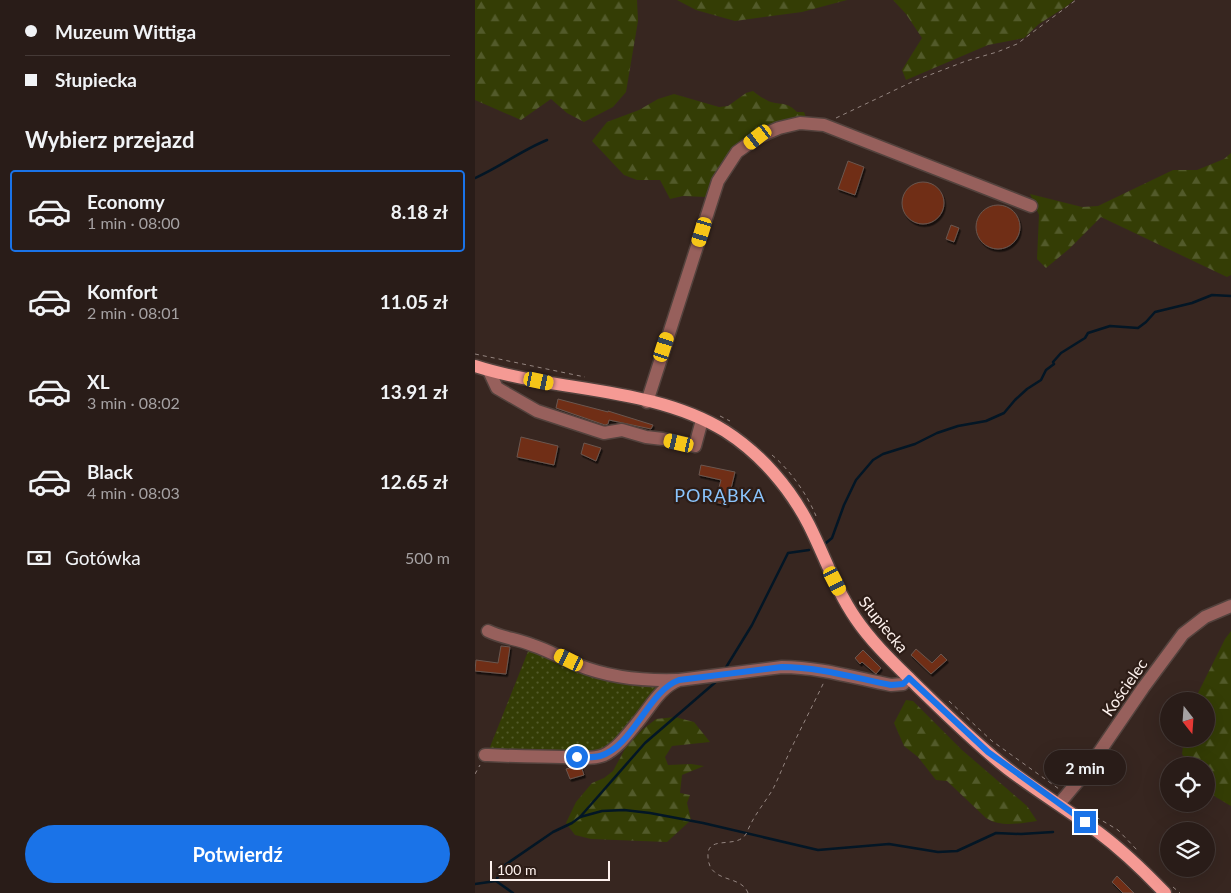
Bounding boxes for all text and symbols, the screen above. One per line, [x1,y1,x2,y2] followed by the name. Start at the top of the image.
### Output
[55,20,196,43] text: Muzeum Wittiga
[55,68,137,91] text: Słupiecka
[741,122,774,152] car
[25,126,194,153] text: Wybierz przejazd
[27,189,72,234] icon: car
[87,190,165,213] text: Economy
[391,200,448,223] text: 8.18 zł
[87,213,180,232] text: 1 min · 08:00
[690,215,713,249] car
[27,279,72,324] icon: car
[87,280,158,303] text: Komfort
[380,290,448,313] text: 11.05 zł
[87,303,180,322] text: 2 min · 08:01
[652,330,675,364] car
[27,369,72,414] icon: car
[87,370,110,393] text: XL
[522,371,555,391] car
[380,380,448,403] text: 13.91 zł
[87,393,180,412] text: 3 min · 08:02
[662,432,695,454] car
[27,459,72,504] icon: car
[87,460,133,483] text: Black
[380,470,448,493] text: 12.65 zł
[87,483,180,502] text: 4 min · 08:03
[674,484,766,506] district label: PORĄBKA
[25,544,53,572] icon: cash
[65,546,141,569] text: Gotówka
[405,548,450,567] text: 500 m
[821,564,848,598] car
[855,592,913,656] street label: Słupiecka
[552,647,585,673] car
[1097,654,1151,719] street label: Kościelec
[1160,692,1215,748] north arrow
[1160,692,1215,877] map controls
[566,746,588,768] route start
[1044,750,1126,784] callout: 2 min
[1160,757,1215,812] button: locate
[1065,758,1105,777] text: 2 min
[1074,811,1096,833] route end
[1160,822,1215,877] button: layers
[25,825,450,883] button: Potwierdź
[490,858,610,881] scale bar
[497,861,536,878] text: 100 m

